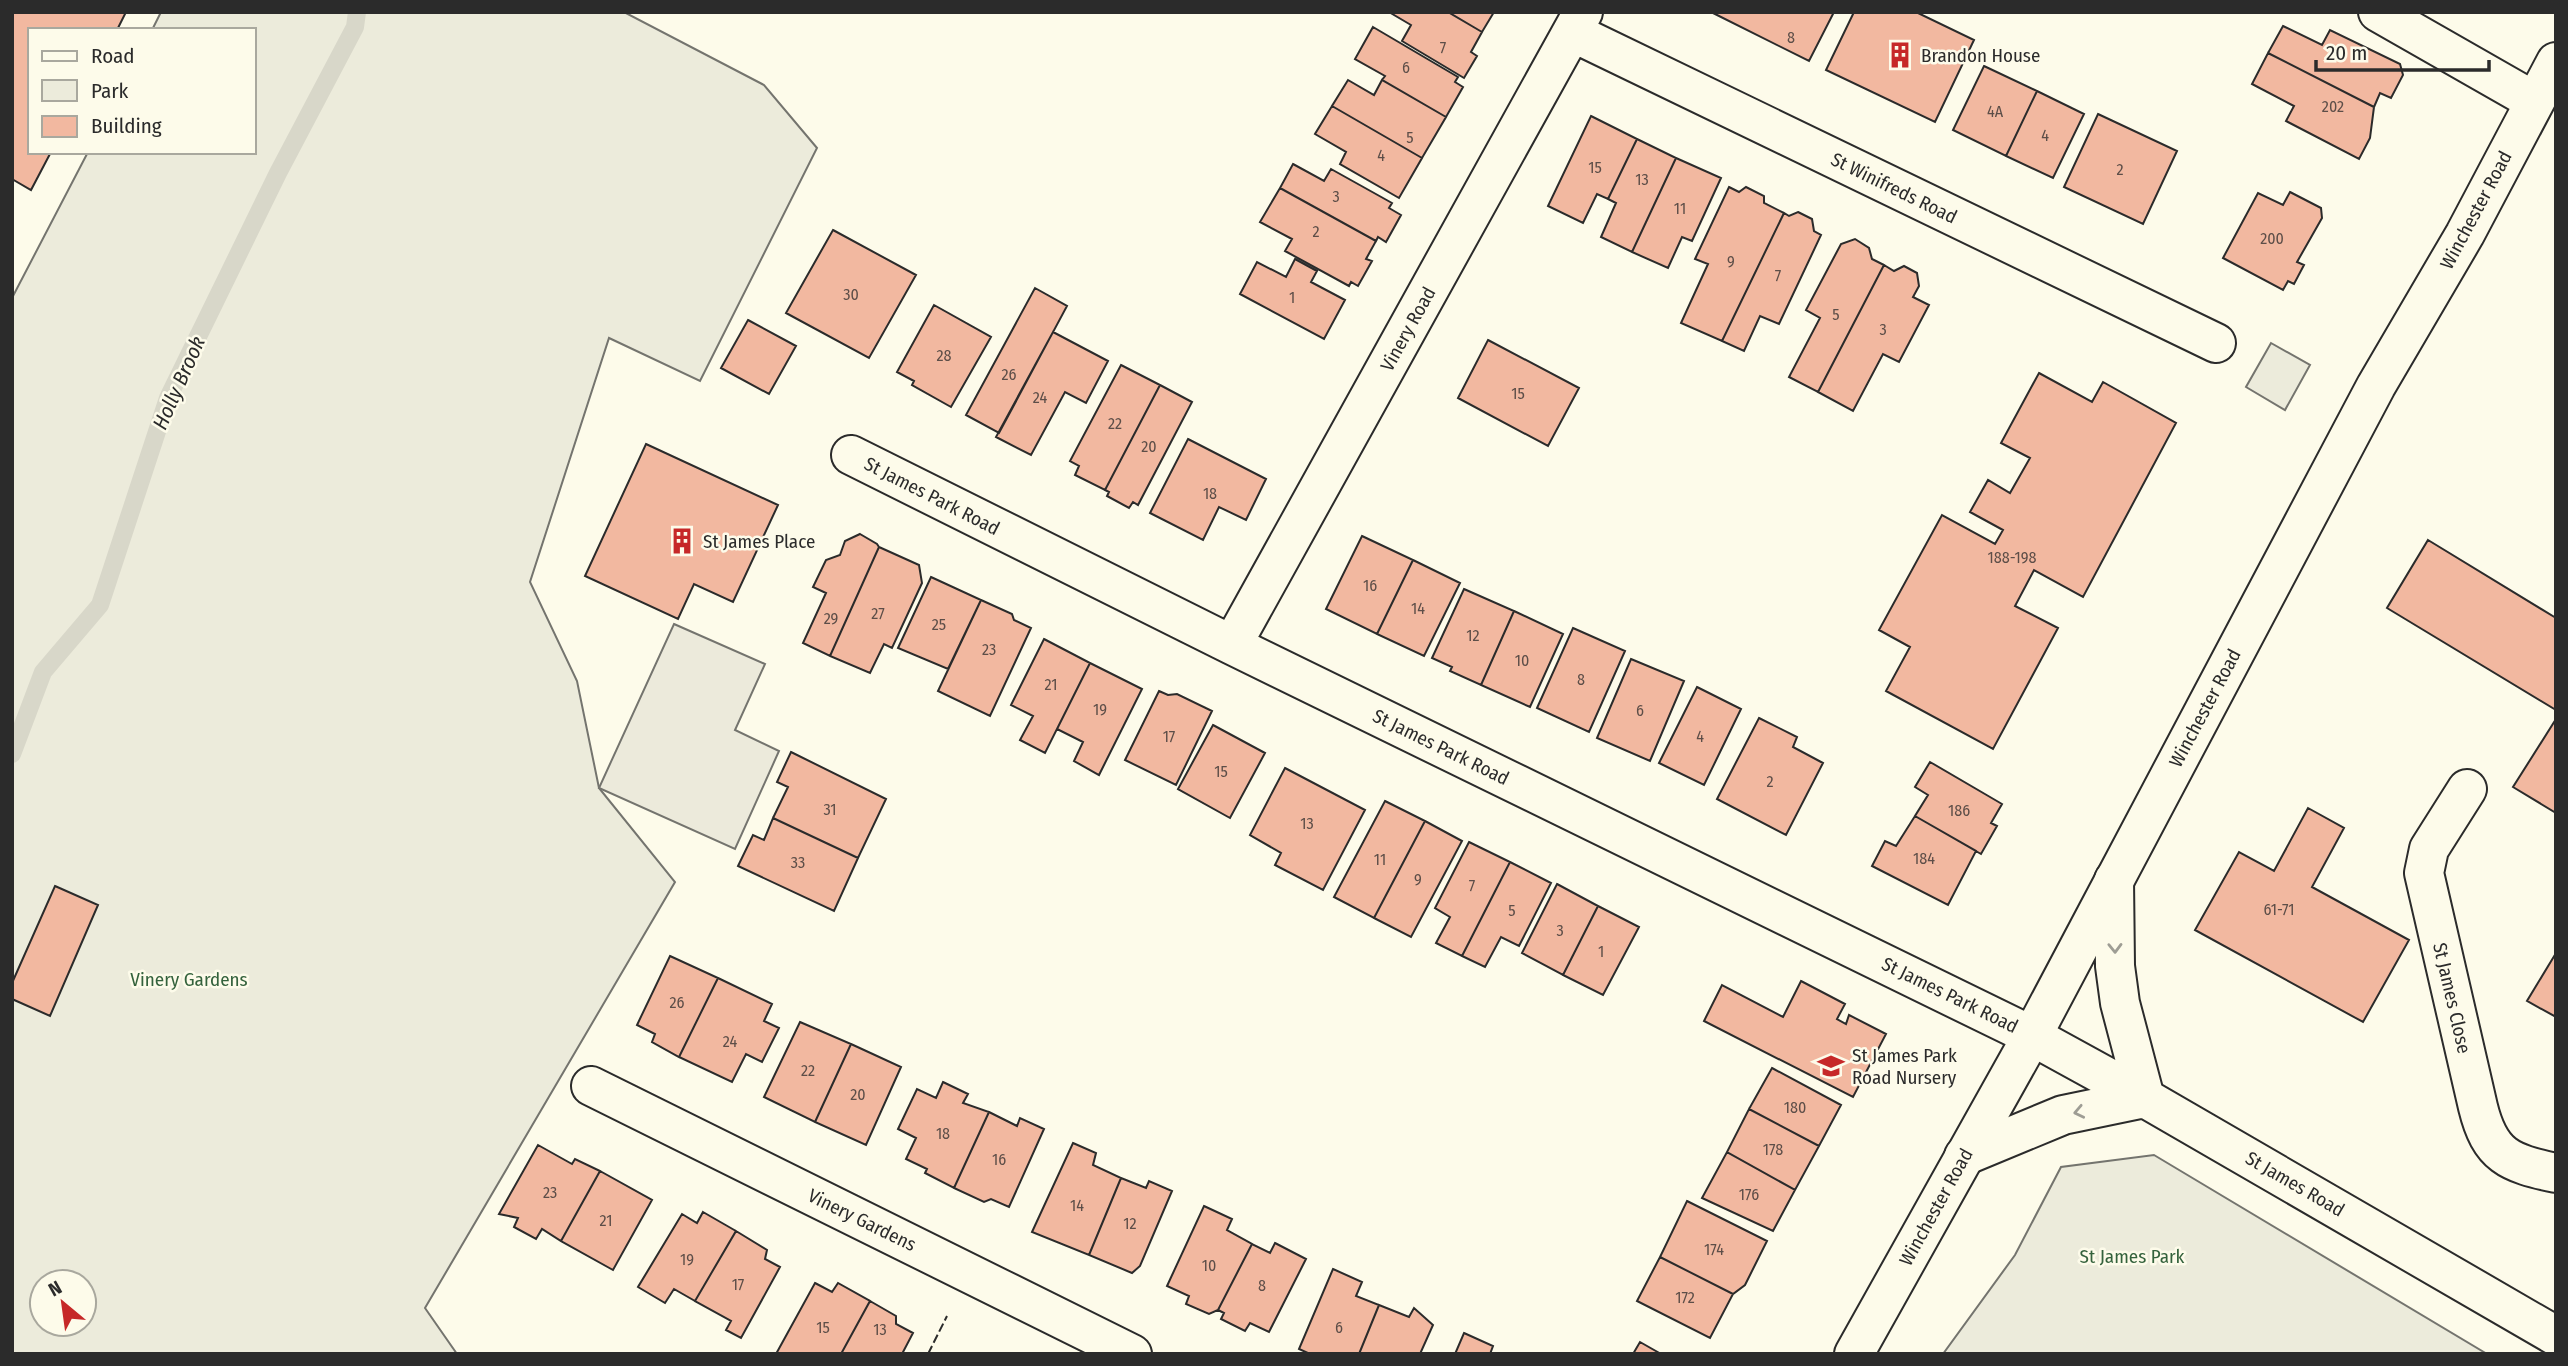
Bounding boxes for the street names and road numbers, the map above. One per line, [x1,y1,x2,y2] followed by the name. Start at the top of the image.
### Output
[2435,147,2517,273] street label: Winchester Road
[1827,148,1961,228] street label: St Winifreds Road
[1375,283,1441,375] street label: Vinery Road
[860,452,1004,540] street label: St James Park Road
[2164,645,2246,771] street label: Winchester Road
[1369,704,1513,790] street label: St James Park Road
[2428,940,2476,1056] street label: St James Close
[1878,952,2022,1038] street label: St James Park Road
[1894,1144,1978,1270] street label: Winchester Road
[2241,1146,2349,1222] street label: St James Road
[804,1184,920,1256] street label: Vinery Gardens

